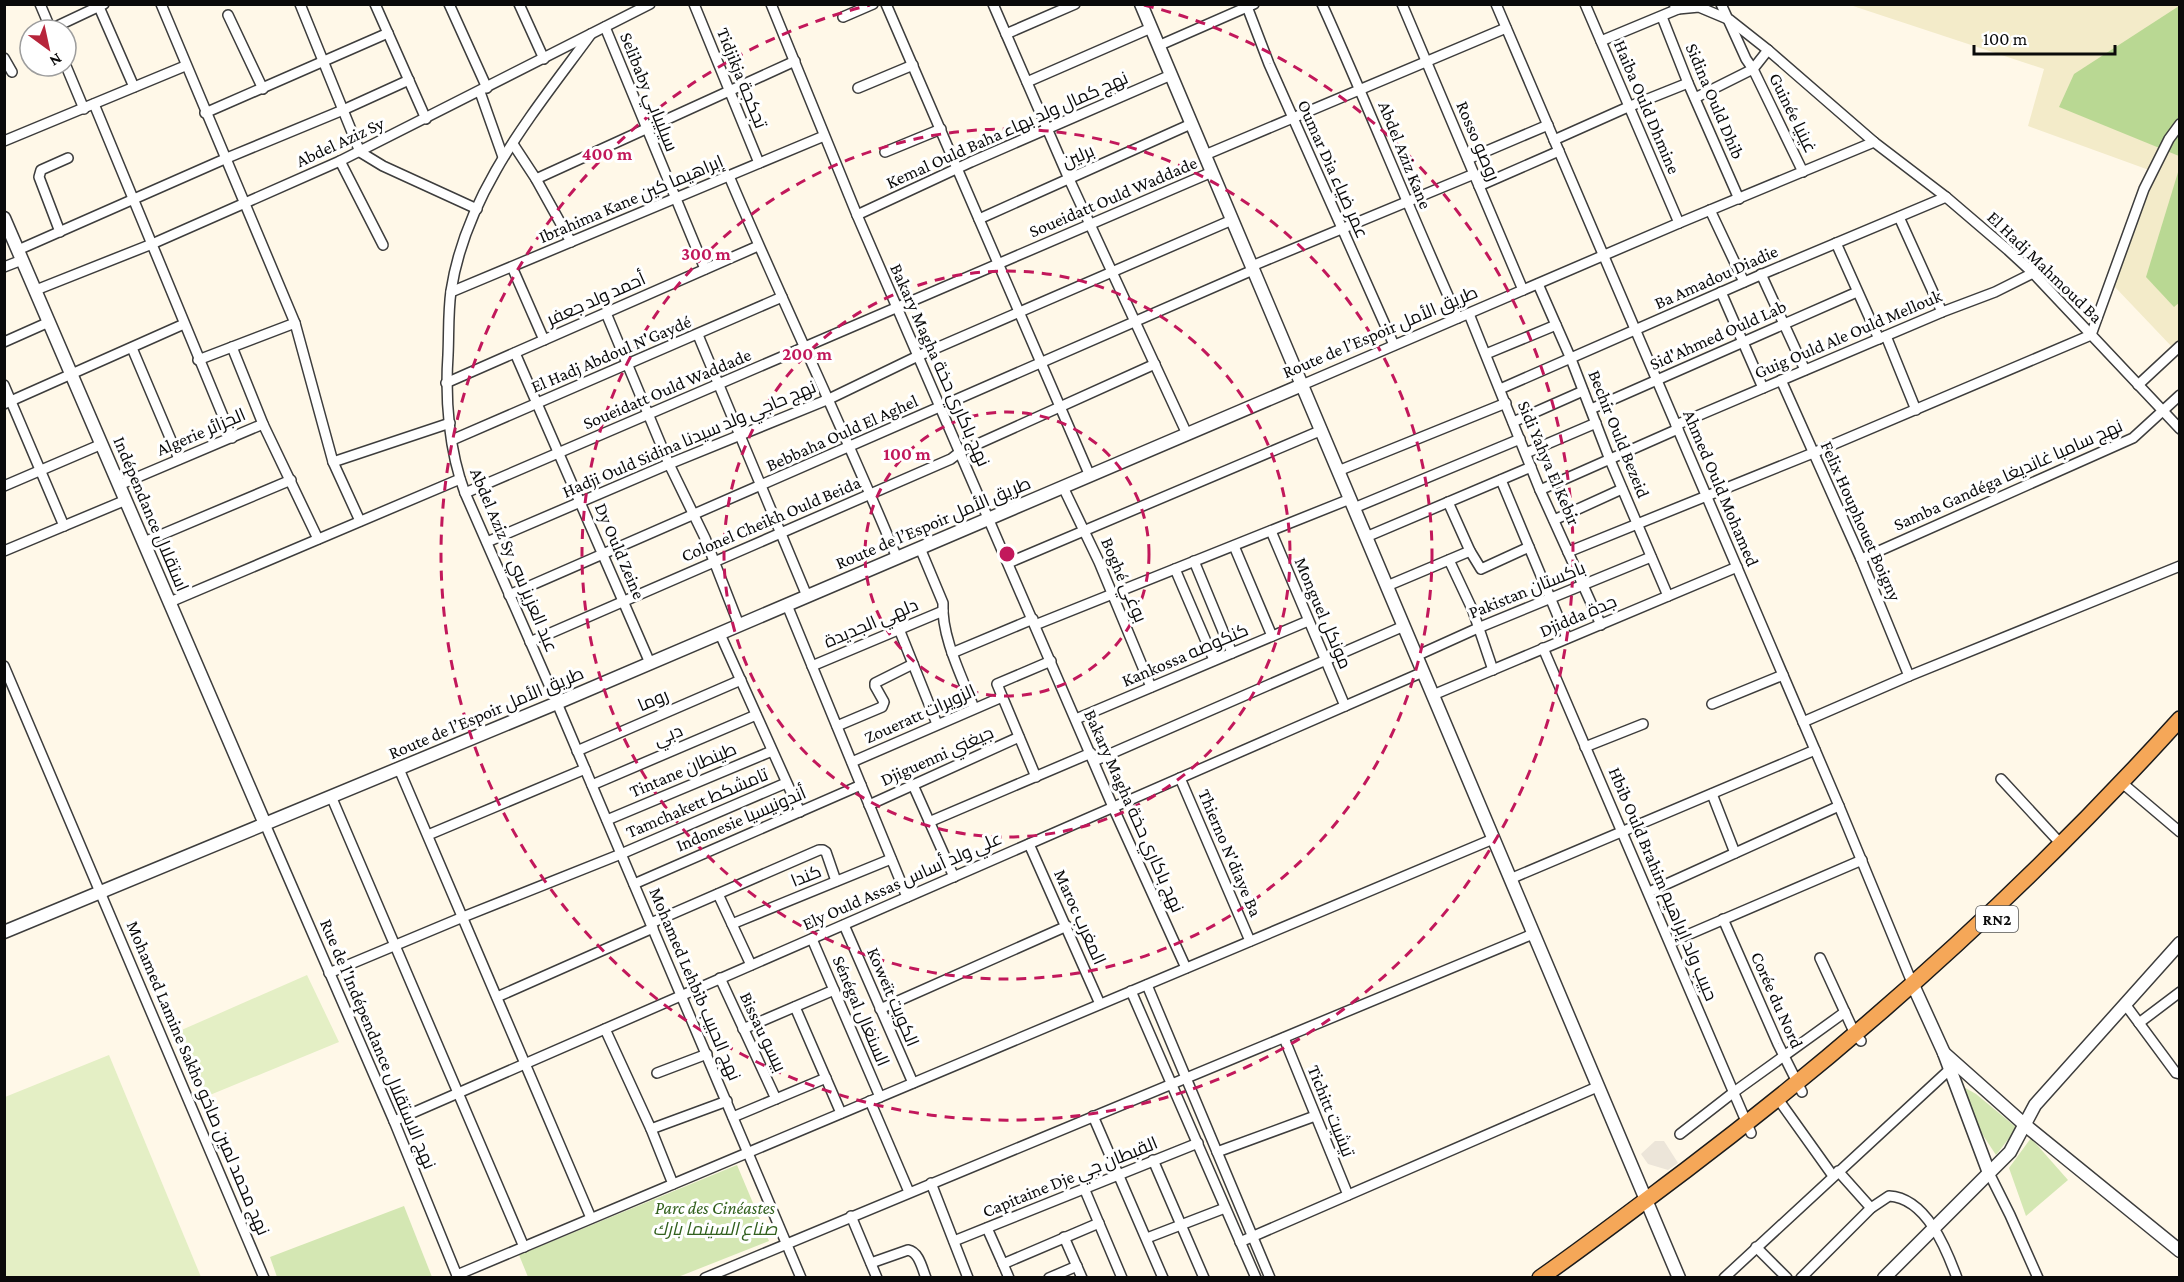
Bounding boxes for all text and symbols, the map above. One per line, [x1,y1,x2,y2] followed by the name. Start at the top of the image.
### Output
[18,18,78,78] north arrow
[1974,18,2115,56] scale bar
[712,25,771,132] street label: Tidjikja تجكجة
[1983,29,2028,49] text: 100 m
[612,30,682,156] street label: Selibaby سيليبابي
[1610,37,1684,177] street label: Haiba Ould Dhmine
[1682,40,1748,162] street label: Sidina Ould Dhib
[47,50,65,70] text: N
[883,67,1132,194] street label: Kemal Ould Baha نهج كمال ولد بهاء
[1765,70,1821,156] street label: Guinée غينيا
[1293,97,1373,242] street label: Oumar Dia عمر ضياء
[1374,98,1436,212] street label: Abdel Aziz Kane
[1451,98,1504,184] street label: Rosso روصو
[293,113,388,171] street label: Abdel Aziz Sy
[1059,140,1098,173] street label: برلين
[582,144,633,164] text: 400 m
[536,151,727,248] street label: Ibrahima Kane إبراهيما كين
[1026,152,1200,241] street label: Soueidatt Ould Waddade
[1983,207,2107,328] street label: El Hadj Mahmoud Ba
[1651,241,1781,313] street label: Ba Amadou Diadie
[681,244,731,264] text: 300 m
[882,260,994,471] street label: Bakary Magha نهج باكاري حخة
[542,267,649,331] street label: أحمد ولد جعفر
[1279,282,1481,384] street label: Route de l’Espoir طريق الأمل
[1751,285,1945,383] street label: Guig Ould Ale Ould Mellouk
[1647,296,1789,374] street label: Sid'Ahmed Ould Lab
[528,311,694,398] street label: El Hadj Abdoul N'Gaydé
[580,344,754,433] street label: Soueidatt Ould Waddade
[782,344,833,364] text: 200 m
[1584,367,1654,501] street label: Bechir Ould Bezeid
[559,376,820,505] street label: Hadji Ould Sidina نهج حاجي ولد سيدنا
[763,390,921,476] street label: Bebbaha Ould El Aghel
[1514,398,1584,529] street label: Sidi Yahya El Kebir
[153,404,249,461] street label: Algerie الجزائر
[1679,407,1763,570] street label: Ahmed Ould Mohamed
[1890,415,2126,536] street label: Samba Gandéga نهج سامبا غانديغا
[108,434,193,595] street label: Indépendance استقلال
[1817,438,1906,605] street label: Felix Houphouet Boigny
[883,444,931,464] text: 100 m
[463,465,562,656] street label: Abdel Aziz Sy عبد العزيز سي
[678,472,864,566] street label: Colonel Cheikh Ould Beida
[832,473,1034,575] street label: Route de l’Espoir طريق الأمل
[591,500,649,602] street label: Dy Ould Zeine
[1093,535,1151,627] street label: Boghé بوغي
[997,544,1017,564] centre of rings
[1290,554,1355,672] street label: Monguel مونكل
[1466,557,1589,623] street label: Pakistan باكستان
[1536,591,1620,642] street label: Djidda جدة
[821,594,923,655] street label: دلهي الجديدة
[1119,619,1252,692] street label: Kankossa كنكوصه
[385,663,587,765] street label: Route de l’Espoir طريق الأمل
[861,681,979,748] street label: Zoueratt الزويرات
[635,685,672,716] street label: روما
[1076,706,1188,917] street label: Bakary Magha نهج باكاري حخة
[651,720,687,754] street label: دبي
[877,722,998,793] street label: Djiguenni جيغني
[627,739,740,802] street label: Tintane طينطان
[623,764,771,842] street label: Tamchakett تامشكط
[1603,764,1721,1005] street label: Hbib Ould Brahim حبيب ولد إبراهيم
[673,782,810,856] street label: Indonesie أندونيسيا
[1194,786,1266,920] street label: Thierno N'diaye Ba
[799,827,1006,938] street label: Ely Ould Assas علي ولد أساس
[788,861,824,891] street label: كندا
[1049,866,1110,968] street label: Maroc المغرب
[643,885,745,1084] street label: Mohamed Lehbib نهج الحبيب
[1976,906,2018,932] road number: RN2
[314,916,440,1173] street label: Rue de l'Indépendance نهج الاستقلال
[121,918,274,1239] street label: Mohamed Lamine Sakho نهج محمد لمين صاخو
[862,944,923,1050] street label: Koweït الكويت
[1747,949,1807,1052] street label: Corée du Nord
[828,953,893,1070] street label: Sénégal السنغال
[735,989,790,1076] street label: Bissau بيسو
[1304,1062,1359,1160] street label: Tichitt تيشيت
[979,1133,1162,1225] street label: Capitaine Dje القبطان جي
[653,1198,777,1241] park label: Parc des Cinéastes صناع السينما بارك

